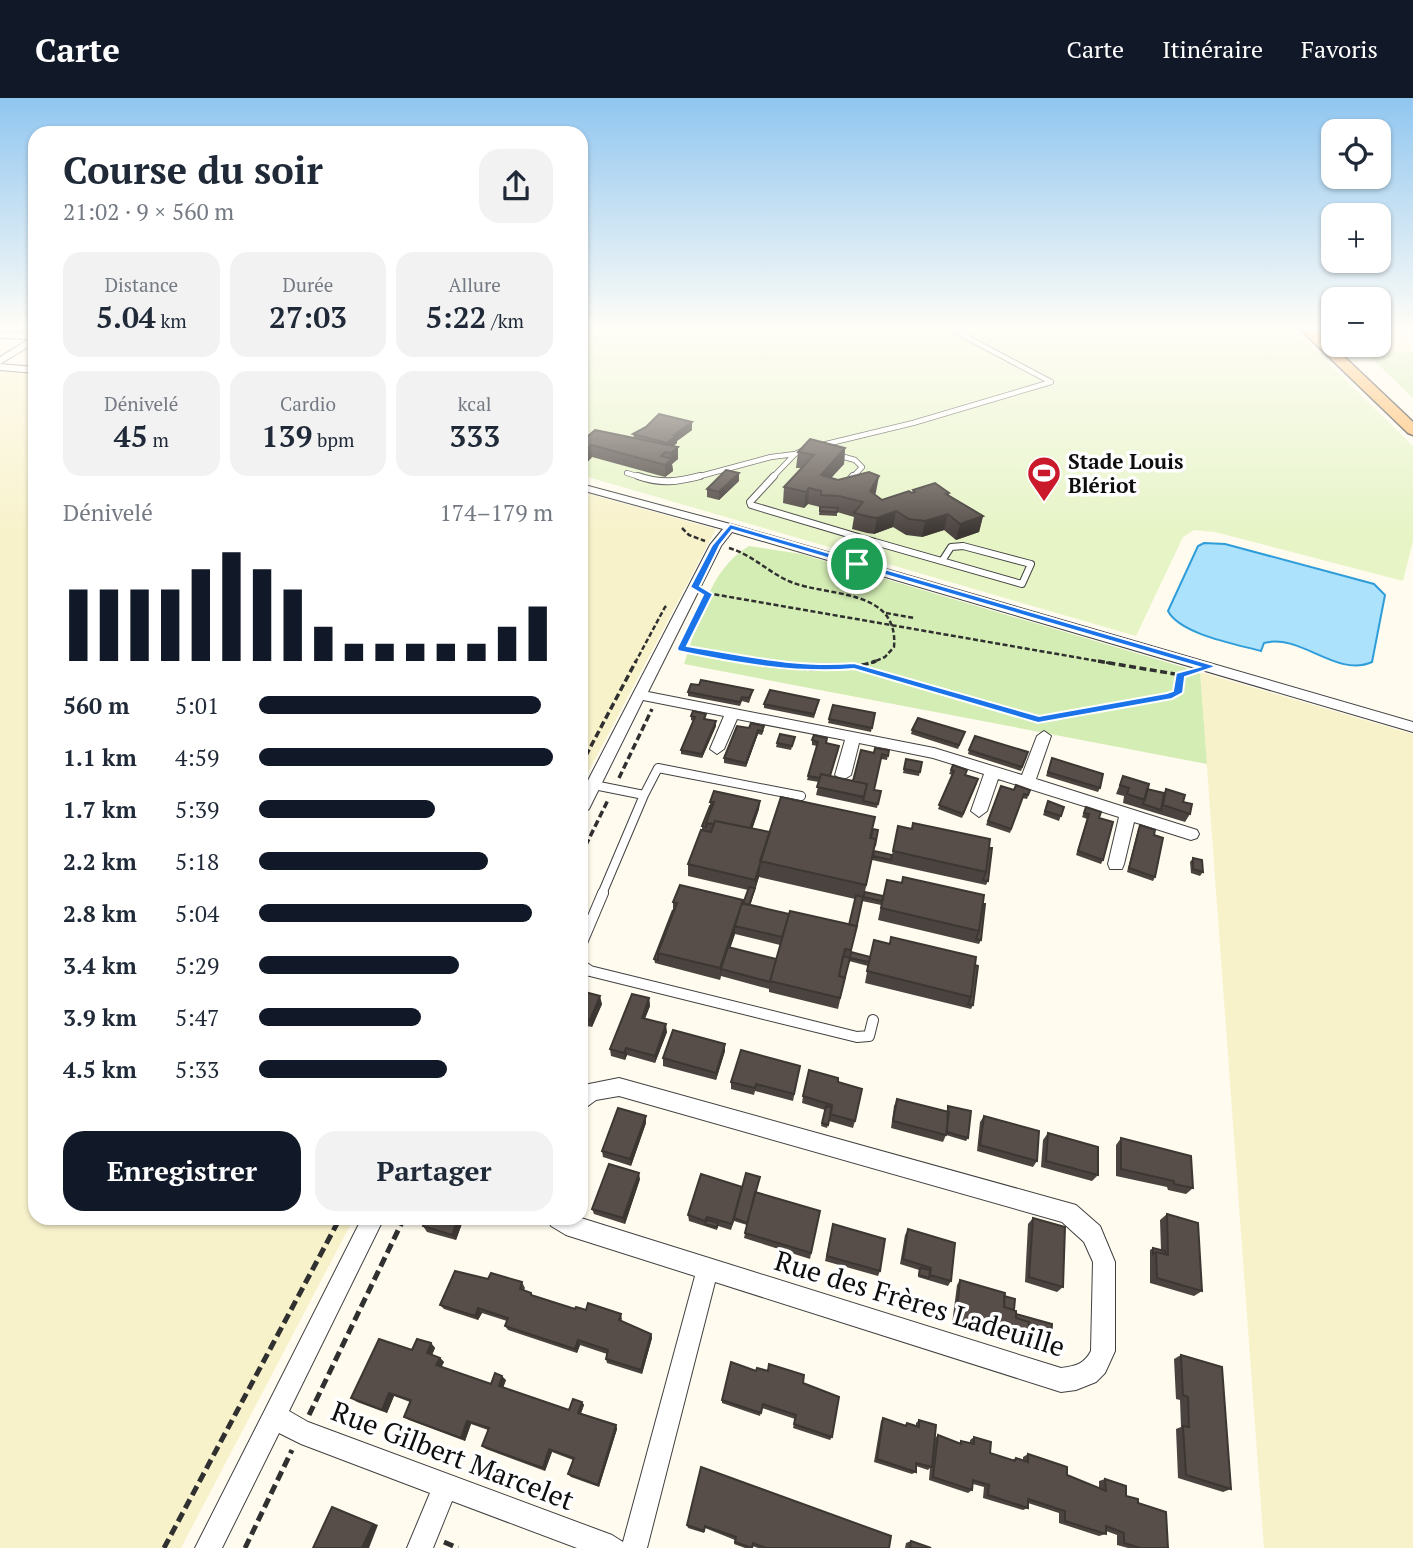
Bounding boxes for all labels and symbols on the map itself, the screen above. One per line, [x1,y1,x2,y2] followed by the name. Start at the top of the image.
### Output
[1068,447,1184,499] place label: Stade Louis Blériot
[1025,454,1063,503] sports icon: Stade Louis Blériot
[827,534,887,594] pin
[770,1241,1070,1365] street label: Rue des Frères Ladeuille
[326,1392,580,1519] street label: Rue Gilbert Marcelet

